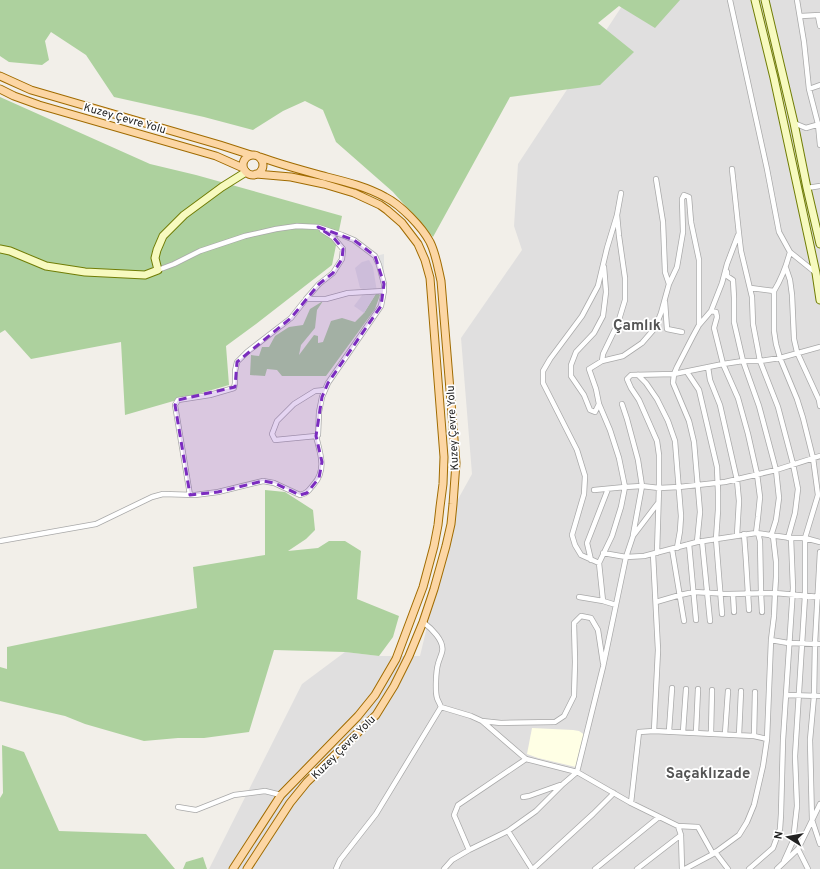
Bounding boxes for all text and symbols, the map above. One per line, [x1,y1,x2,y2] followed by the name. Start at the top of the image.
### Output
[82,101,167,137] street label: Kuzey Çevre Yolu
[613,317,661,336] district label: Çamlık
[444,385,462,471] street label: Kuzey Çevre Yolu
[309,713,379,783] street label: Kuzey Çevre Yolu
[666,765,750,784] district label: Saçaklızade
[768,817,808,857] north arrow
[772,830,787,840] text: N

